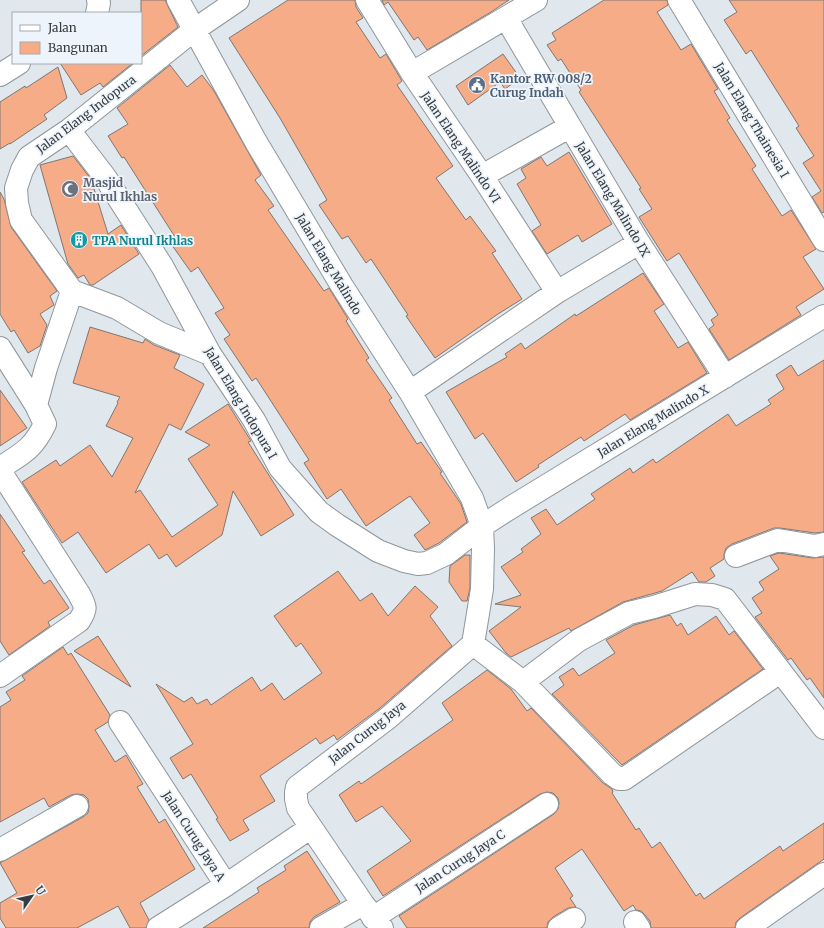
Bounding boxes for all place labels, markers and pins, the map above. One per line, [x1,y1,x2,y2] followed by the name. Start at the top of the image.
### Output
[490,71,592,100] place label: Kantor RW 008/2 Curug Indah
[467,75,487,95] public building icon: Kantor RW 008/2 Curug Indah
[83,175,157,204] place label: Masjid Nurul Ikhlas
[60,179,80,199] mosque icon: Masjid Nurul Ikhlas
[69,230,89,250] building icon: TPA Nurul Ikhlas
[92,233,193,248] place label: TPA Nurul Ikhlas

